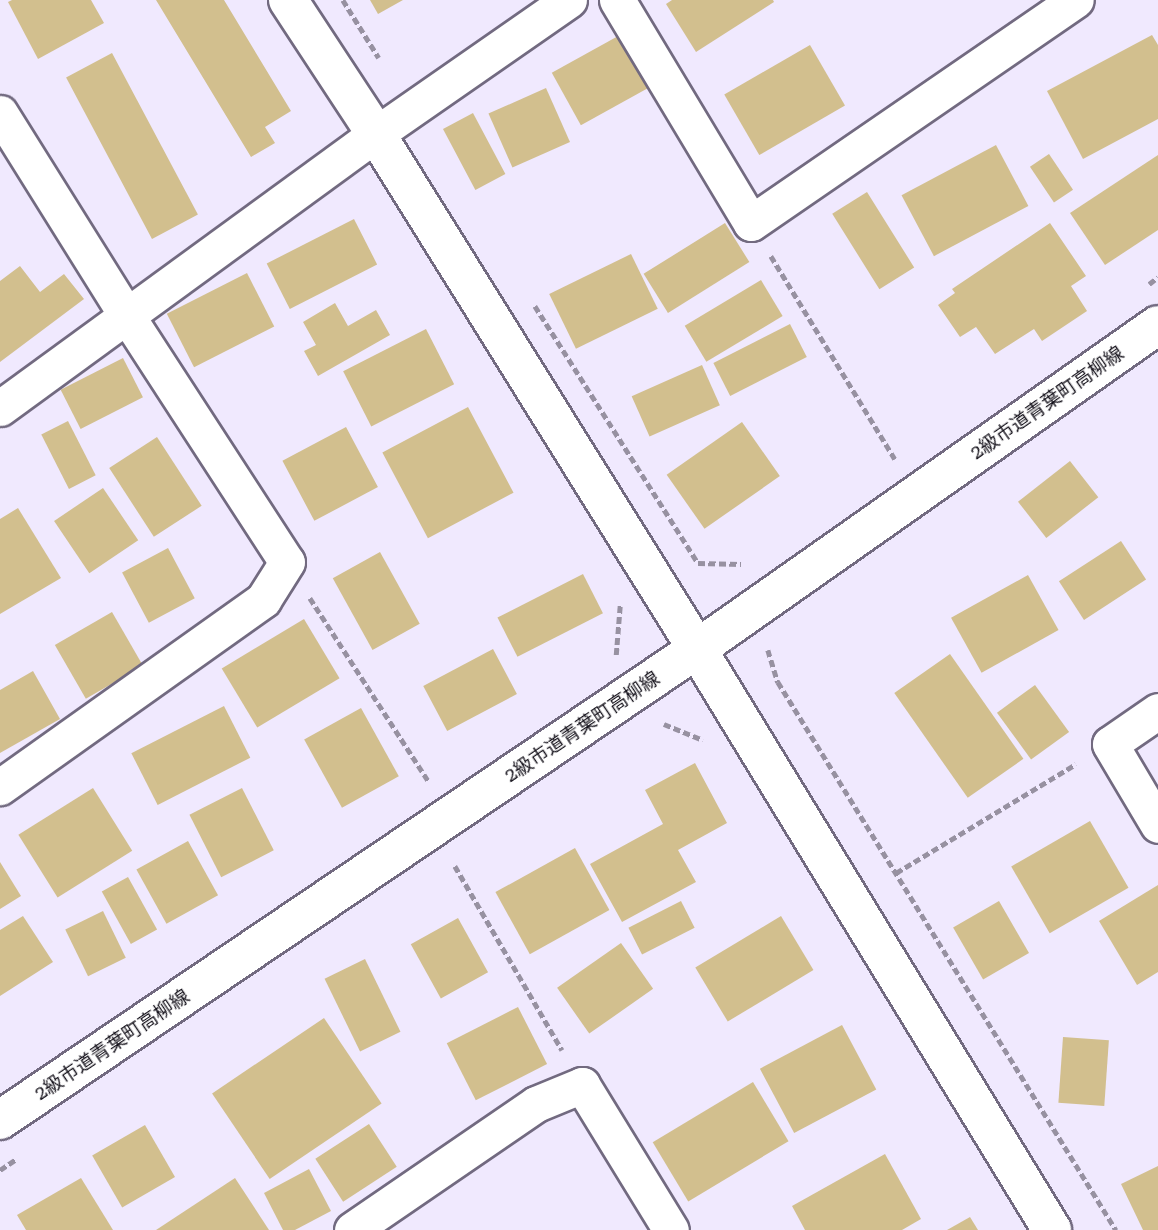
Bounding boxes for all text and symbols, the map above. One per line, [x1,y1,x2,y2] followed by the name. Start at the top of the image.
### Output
[966,342,1128,464] street label: 2級市道青葉町高柳線
[500,667,664,787] street label: 2級市道青葉町高柳線
[30,985,194,1105] street label: 2級市道青葉町高柳線

